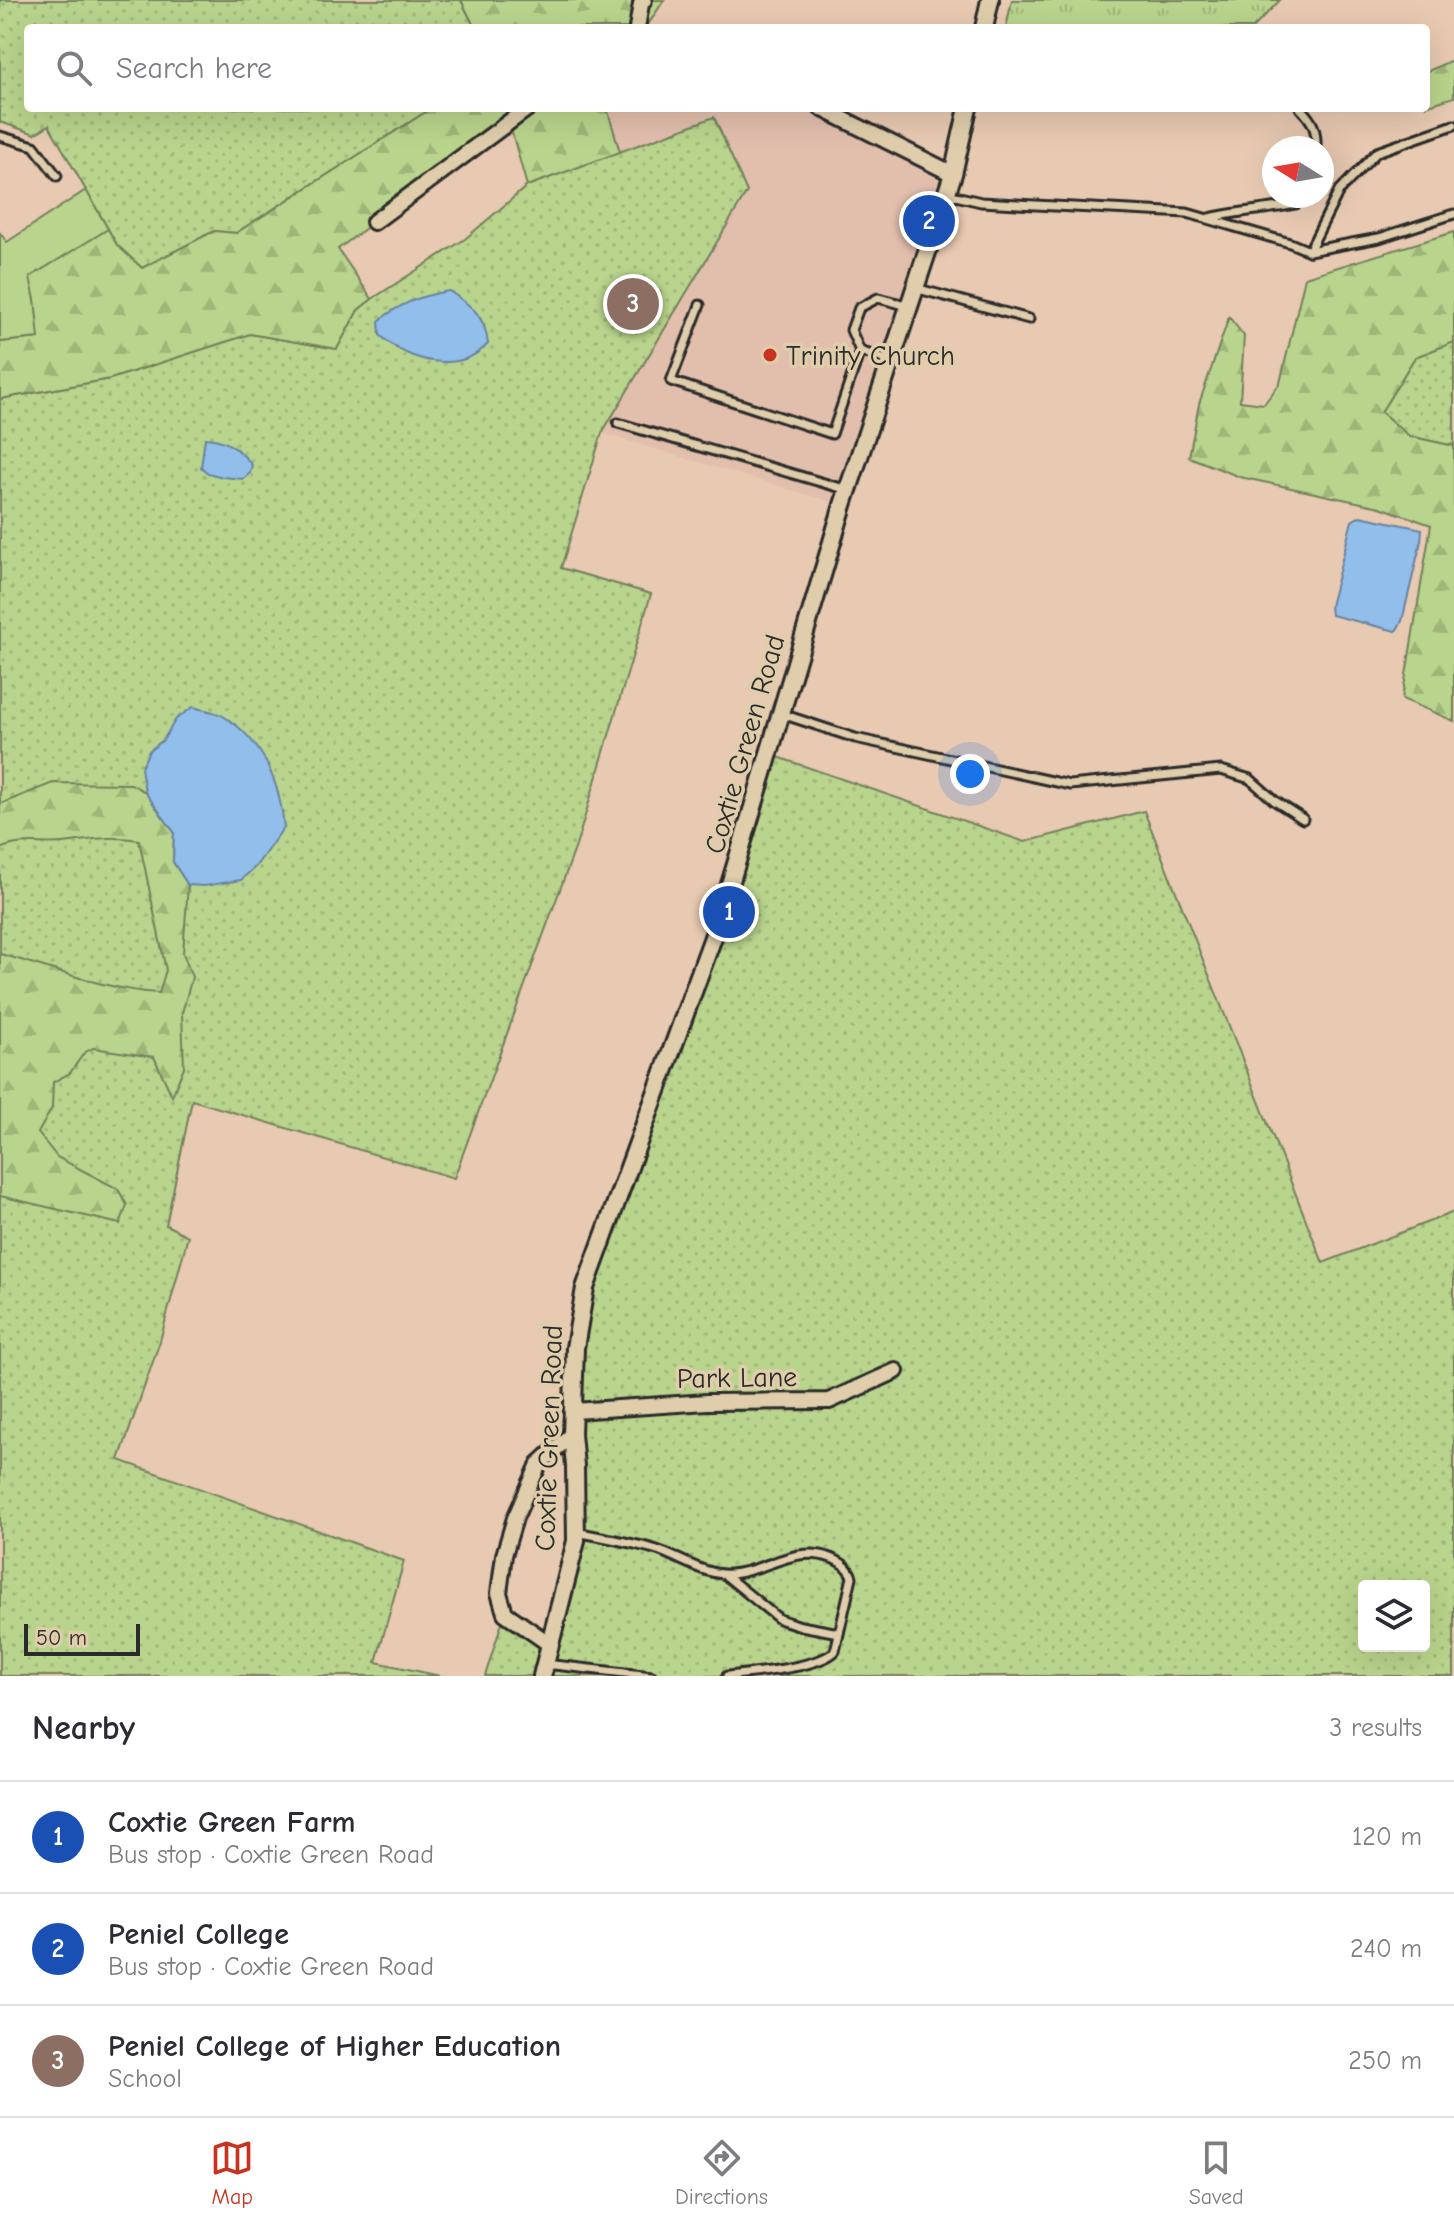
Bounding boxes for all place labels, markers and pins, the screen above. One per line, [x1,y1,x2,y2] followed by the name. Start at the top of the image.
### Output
[903,191,955,251] pin: 2
[607,274,659,334] pin: 3
[786,340,955,372] place label: Trinity Church
[761,346,779,364] marker: Trinity Church
[703,882,755,942] pin: 1

